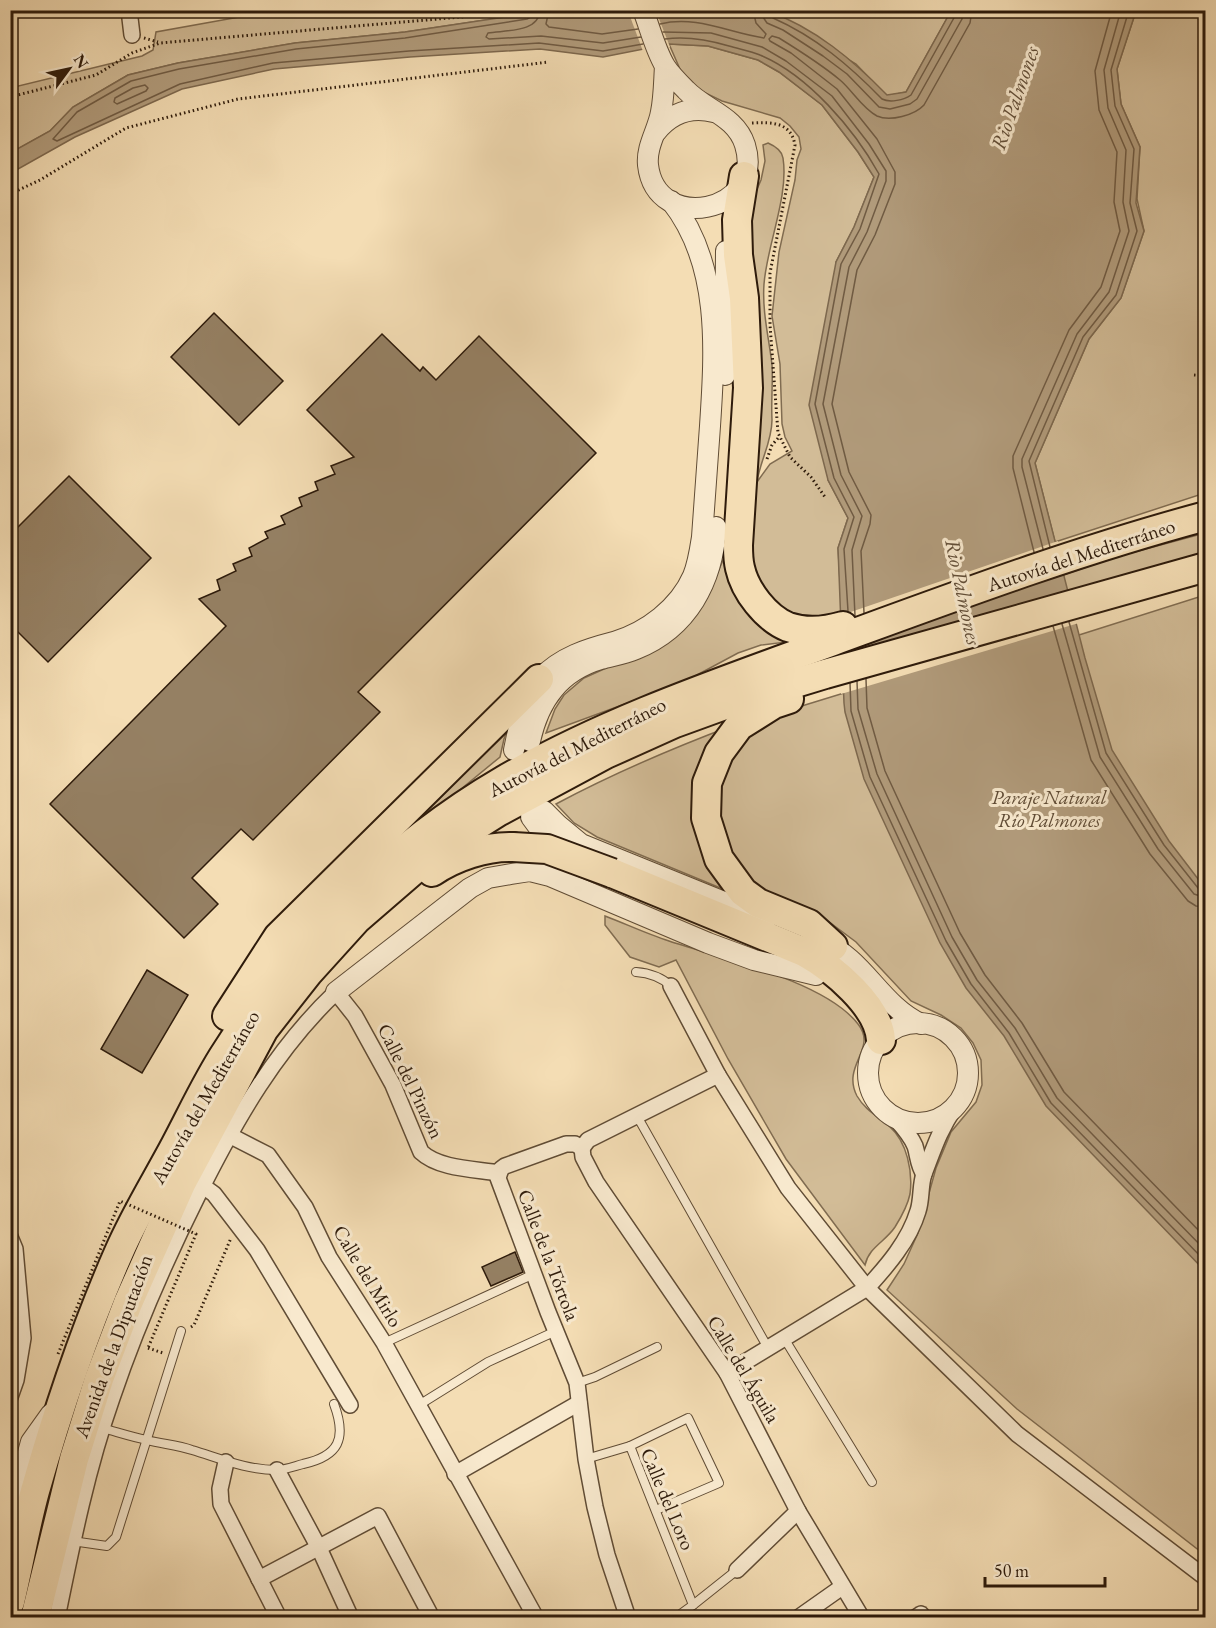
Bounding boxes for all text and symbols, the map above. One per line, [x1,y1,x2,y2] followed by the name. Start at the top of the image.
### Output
[39,39,99,99] north arrow
[984,42,1045,153] water label: Rio Palmones
[69,50,94,72] text: N
[983,512,1178,598] street label: Autovía del Mediterráneo
[939,536,988,648] water label: Rio Palmones
[483,691,670,804] street label: Autovía del Mediterráneo
[992,784,1108,833] park label: Paraje Natural Río Palmones
[144,1005,265,1189] street label: Autovía del Mediterráneo
[372,1019,450,1143] street label: Calle del Pinzón
[512,1186,586,1324] street label: Calle de la Tórtola
[327,1220,409,1332] street label: Calle del Mirlo
[67,1250,158,1442] street label: Avenida de la Diputación
[702,1310,786,1428] street label: Calle del Águila
[635,1444,701,1554] street label: Calle del Loro
[985,1550,1105,1588] scale bar
[994,1559,1029,1582] text: 50 m

